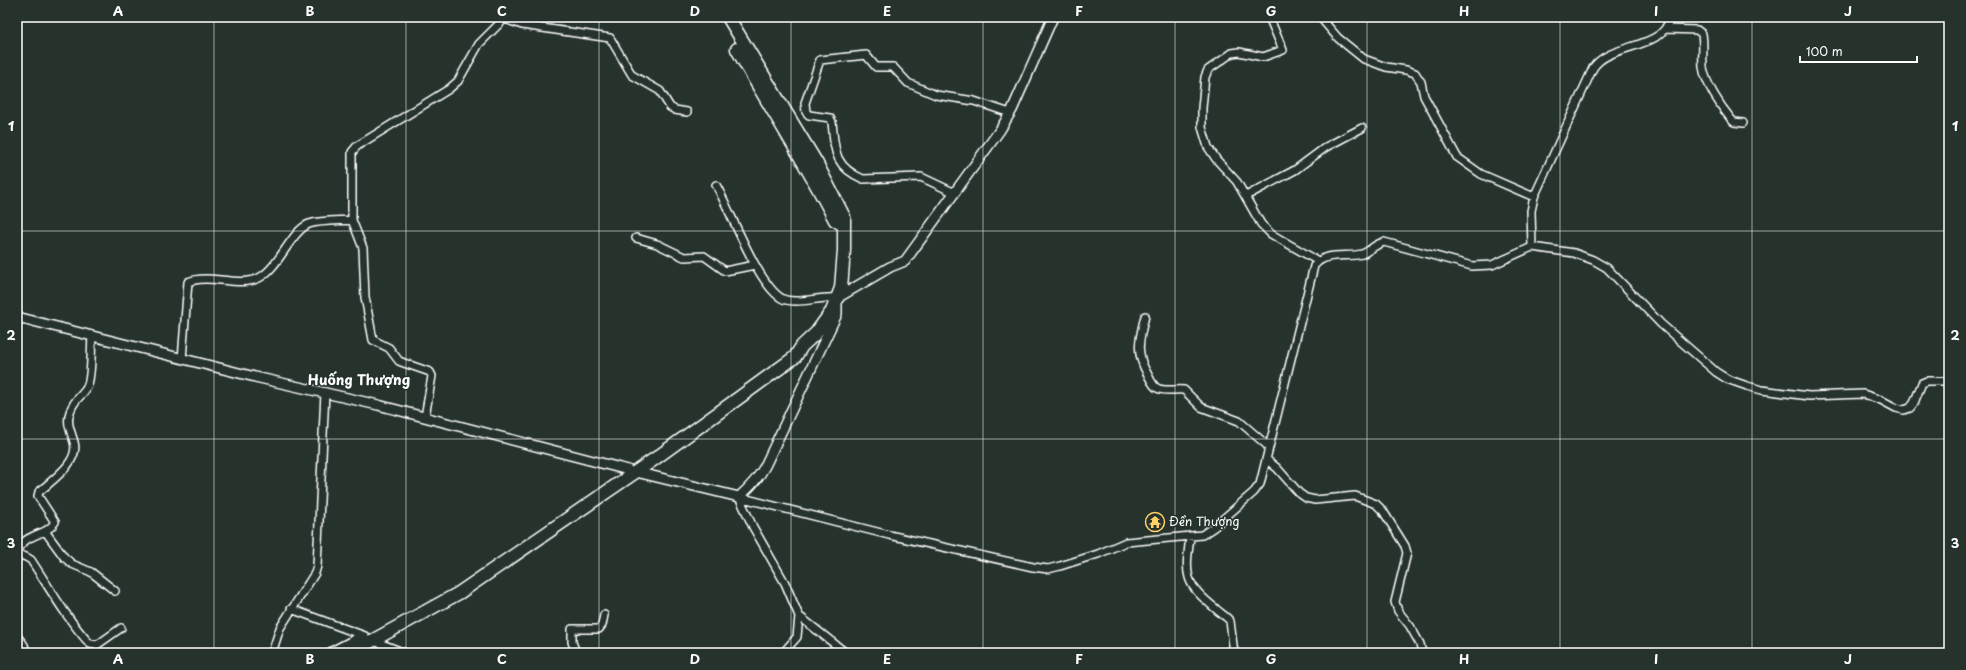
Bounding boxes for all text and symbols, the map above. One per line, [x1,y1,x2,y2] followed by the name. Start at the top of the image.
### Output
[113,1,123,20] text: A
[306,1,315,20] text: B
[497,1,507,20] text: C
[690,1,700,20] text: D
[883,1,891,20] text: E
[1075,1,1083,20] text: F
[1266,1,1276,20] text: G
[1459,1,1469,20] text: H
[1654,1,1658,20] text: I
[1844,1,1852,20] text: J
[1800,38,1917,64] scale bar
[1806,42,1843,60] text: 100 m
[8,116,14,135] text: 1
[1952,116,1958,135] text: 1
[6,325,16,344] text: 2
[1950,325,1960,344] text: 2
[308,369,410,390] district label: Huống Thượng
[1144,511,1166,533] temple icon: Đền Thượng
[1169,512,1239,530] place label: Đền Thượng
[7,533,16,552] text: 3
[1951,533,1960,552] text: 3
[113,649,123,668] text: A
[306,649,315,668] text: B
[497,649,507,668] text: C
[690,649,700,668] text: D
[883,649,891,668] text: E
[1075,649,1083,668] text: F
[1266,649,1276,668] text: G
[1459,649,1469,668] text: H
[1654,649,1658,668] text: I
[1844,649,1852,668] text: J

